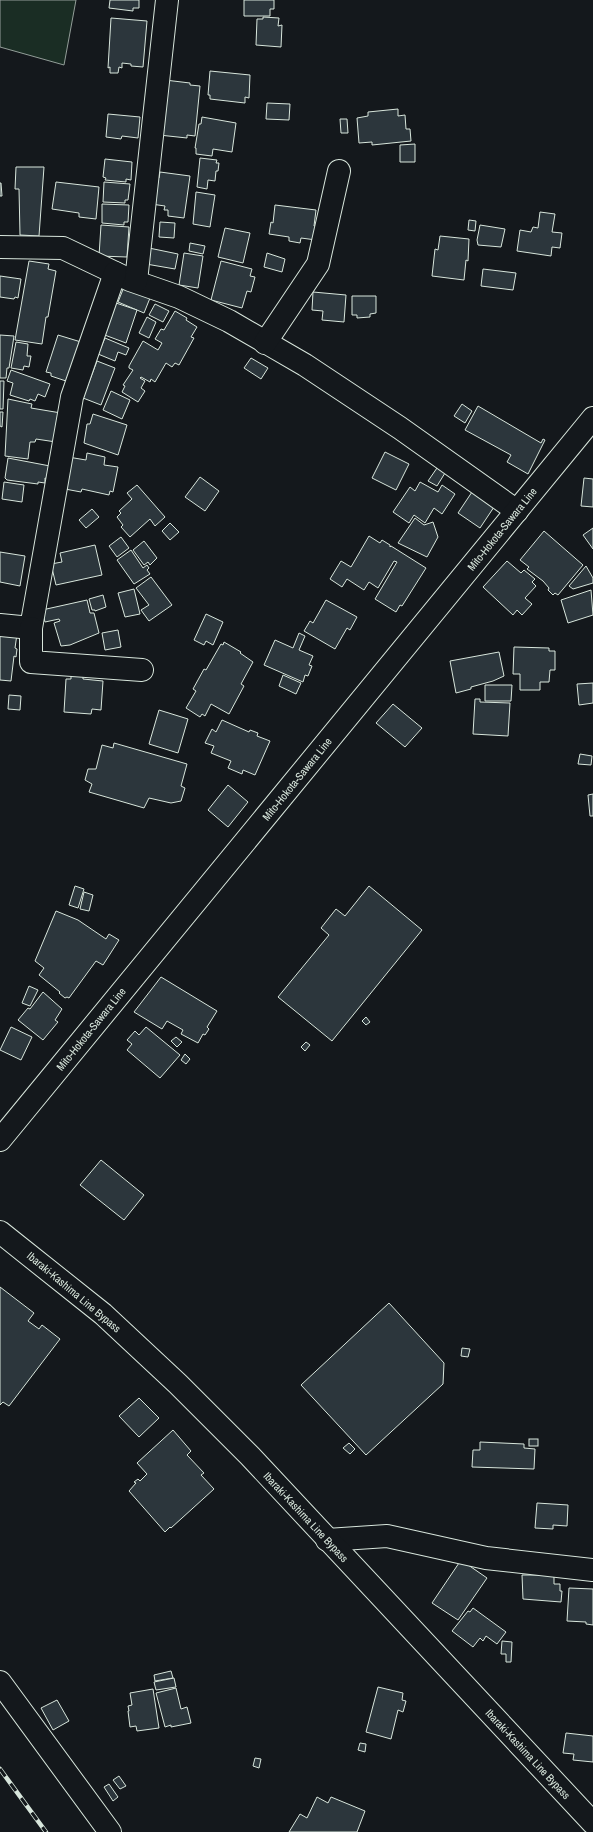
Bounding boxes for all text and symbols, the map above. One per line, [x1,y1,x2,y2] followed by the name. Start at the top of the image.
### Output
[464,485,540,573] street label: Mito-Hokota-Sawara Line
[259,735,335,823] street label: Mito-Hokota-Sawara Line
[53,985,129,1073] street label: Mito-Hokota-Sawara Line
[24,1249,124,1336] street label: Ibaraki-Kashima Line Bypass
[261,1469,352,1565] street label: Ibaraki-Kashima Line Bypass
[483,1706,574,1802] street label: Ibaraki-Kashima Line Bypass

